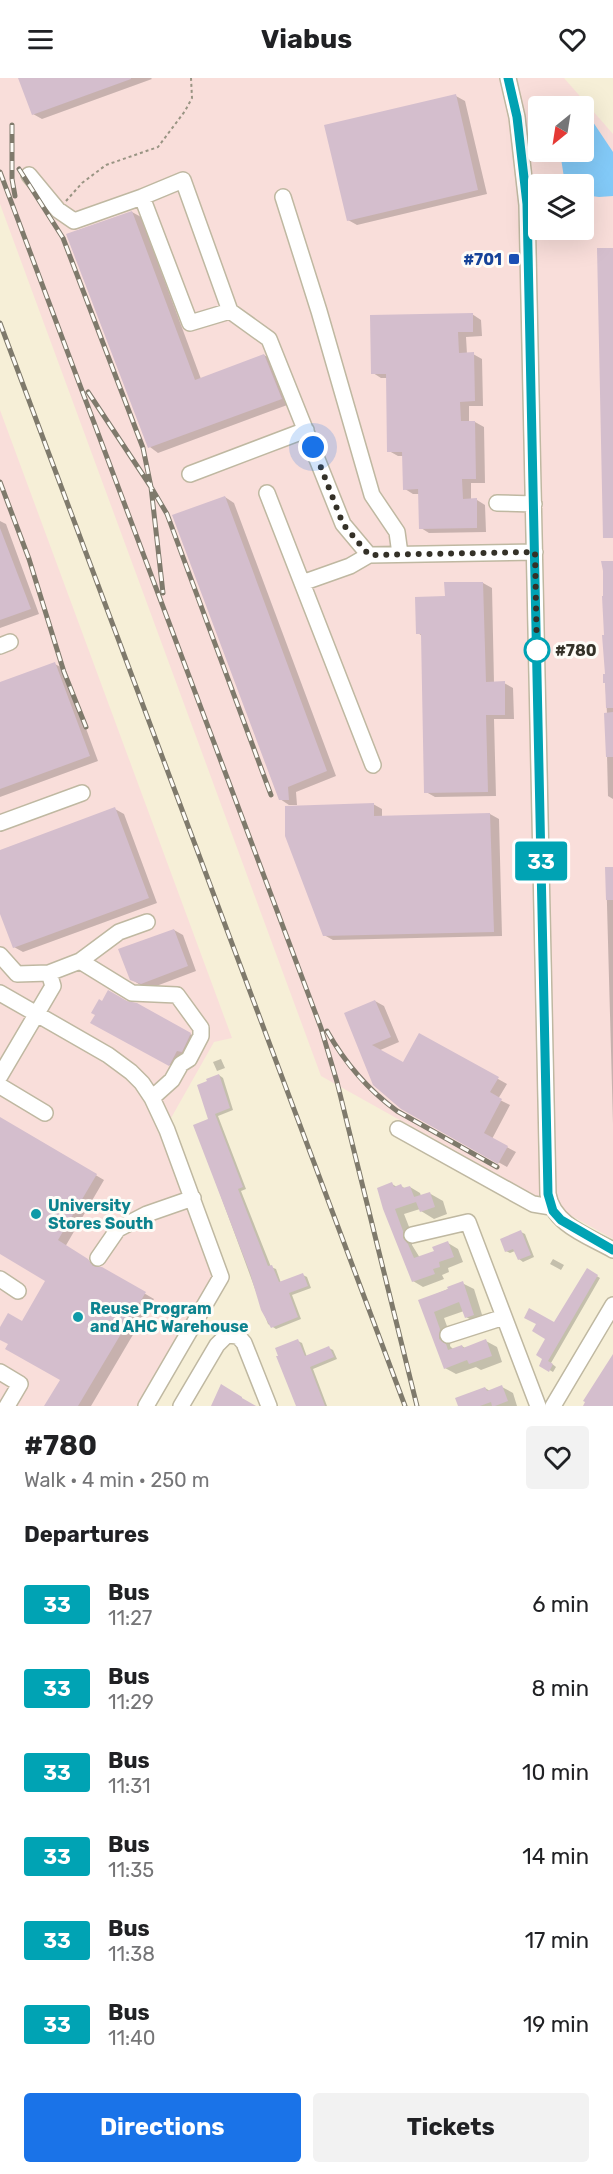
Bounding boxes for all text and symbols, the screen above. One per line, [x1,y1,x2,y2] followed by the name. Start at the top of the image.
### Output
[24,23,57,56] icon: menu
[261,23,352,55] text: Viabus
[556,23,589,56] icon: heart
[528,96,594,162] north arrow
[528,96,594,240] map controls
[528,174,594,240] button: layers
[463,250,502,269] place label: #701
[507,252,521,266] marker: #701
[298,432,328,462] your location
[524,637,550,663] marker: #780
[555,641,597,660] place label: #780
[514,842,568,880] line badge: 33
[527,849,555,874] text: 33
[48,1196,153,1233] place label: University Stores South
[29,1207,43,1221] marker: University Stores South
[90,1299,249,1336] place label: Reuse Program and AHC Warehouse
[71,1310,85,1324] marker: Reuse Program and AHC Warehouse
[526,1426,589,1489] button: heart
[24,1429,97,1462] text: #780
[24,1468,209,1492] text: Walk · 4 min · 250 m
[24,1521,149,1548] text: Departures
[108,1579,150,1606] text: Bus
[532,1591,589,1618] text: 6 min
[43,1592,71,1617] text: 33
[108,1606,152,1630] text: 11:27
[108,1663,150,1690] text: Bus
[531,1675,589,1702] text: 8 min
[43,1676,71,1701] text: 33
[108,1690,154,1714] text: 11:29
[108,1747,150,1774] text: Bus
[522,1759,589,1786] text: 10 min
[43,1760,71,1785] text: 33
[108,1774,150,1798] text: 11:31
[108,1831,150,1858] text: Bus
[522,1843,589,1870] text: 14 min
[43,1844,71,1869] text: 33
[108,1858,154,1882] text: 11:35
[108,1915,150,1942] text: Bus
[525,1927,589,1954] text: 17 min
[43,1928,71,1953] text: 33
[108,1942,155,1966] text: 11:38
[108,1999,150,2026] text: Bus
[523,2011,589,2038] text: 19 min
[43,2012,71,2037] text: 33
[108,2026,155,2050] text: 11:40
[24,2093,301,2162] button: Directions
[313,2093,589,2162] button: Tickets

